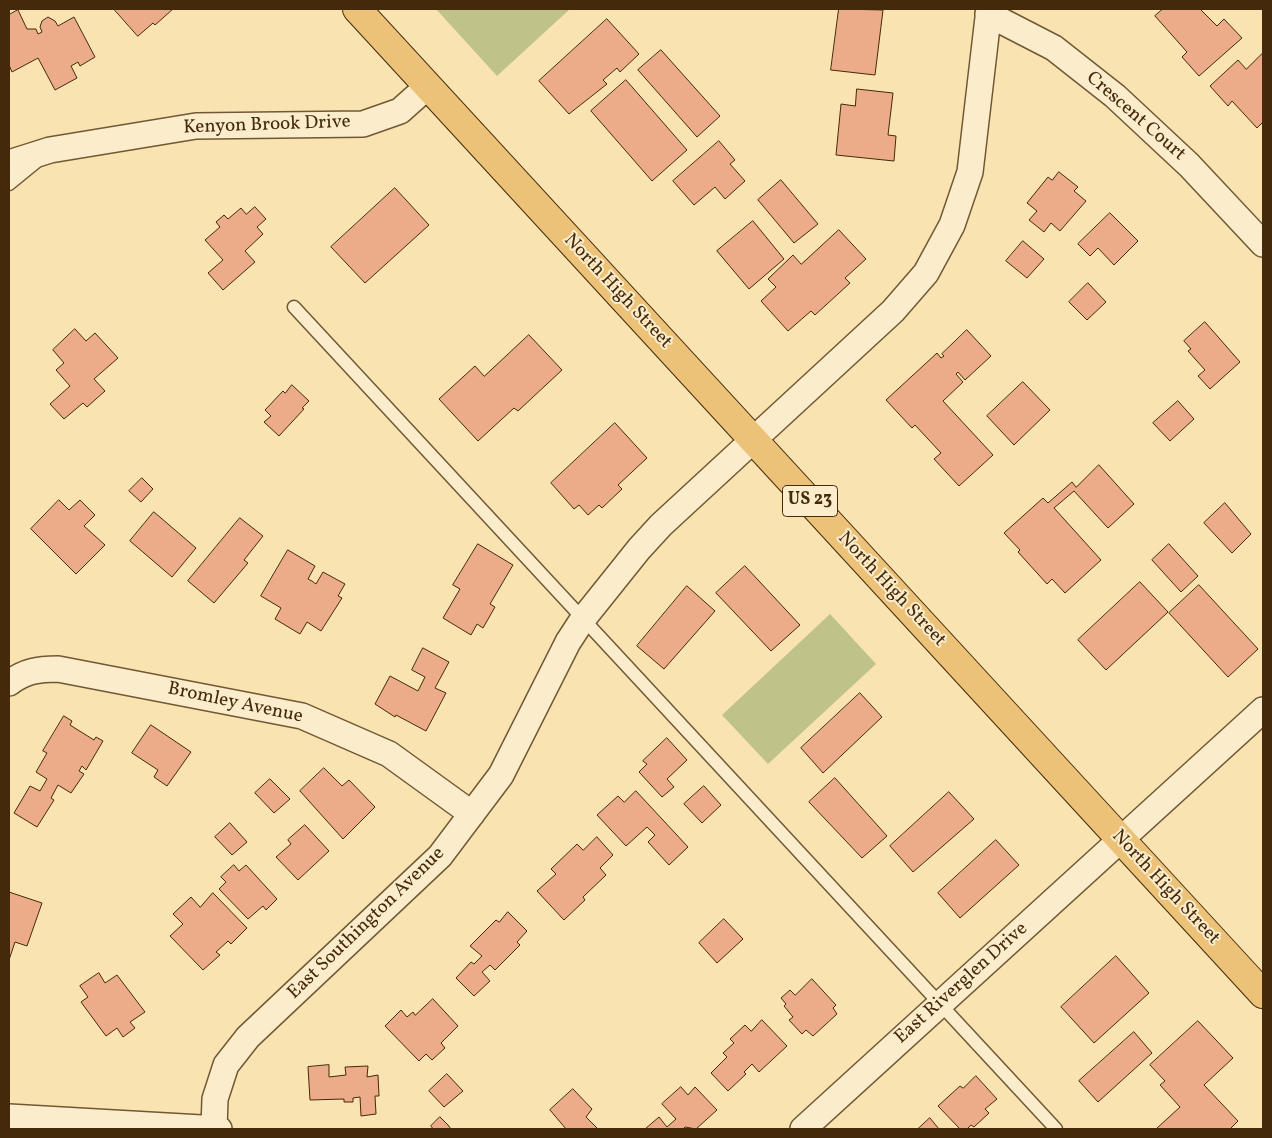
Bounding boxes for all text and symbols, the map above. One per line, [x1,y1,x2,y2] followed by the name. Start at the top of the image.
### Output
[1080,67,1190,167] street label: Crescent Court
[183,112,351,140] street label: Kenyon Brook Drive
[558,230,676,354] street label: North High Street
[782,486,838,516] road number: US 23
[832,528,950,652] street label: North High Street
[165,679,305,729] street label: Bromley Avenue
[1106,826,1224,950] street label: North High Street
[284,843,450,1005] street label: East Southington Avenue
[891,918,1033,1050] street label: East Riverglen Drive

